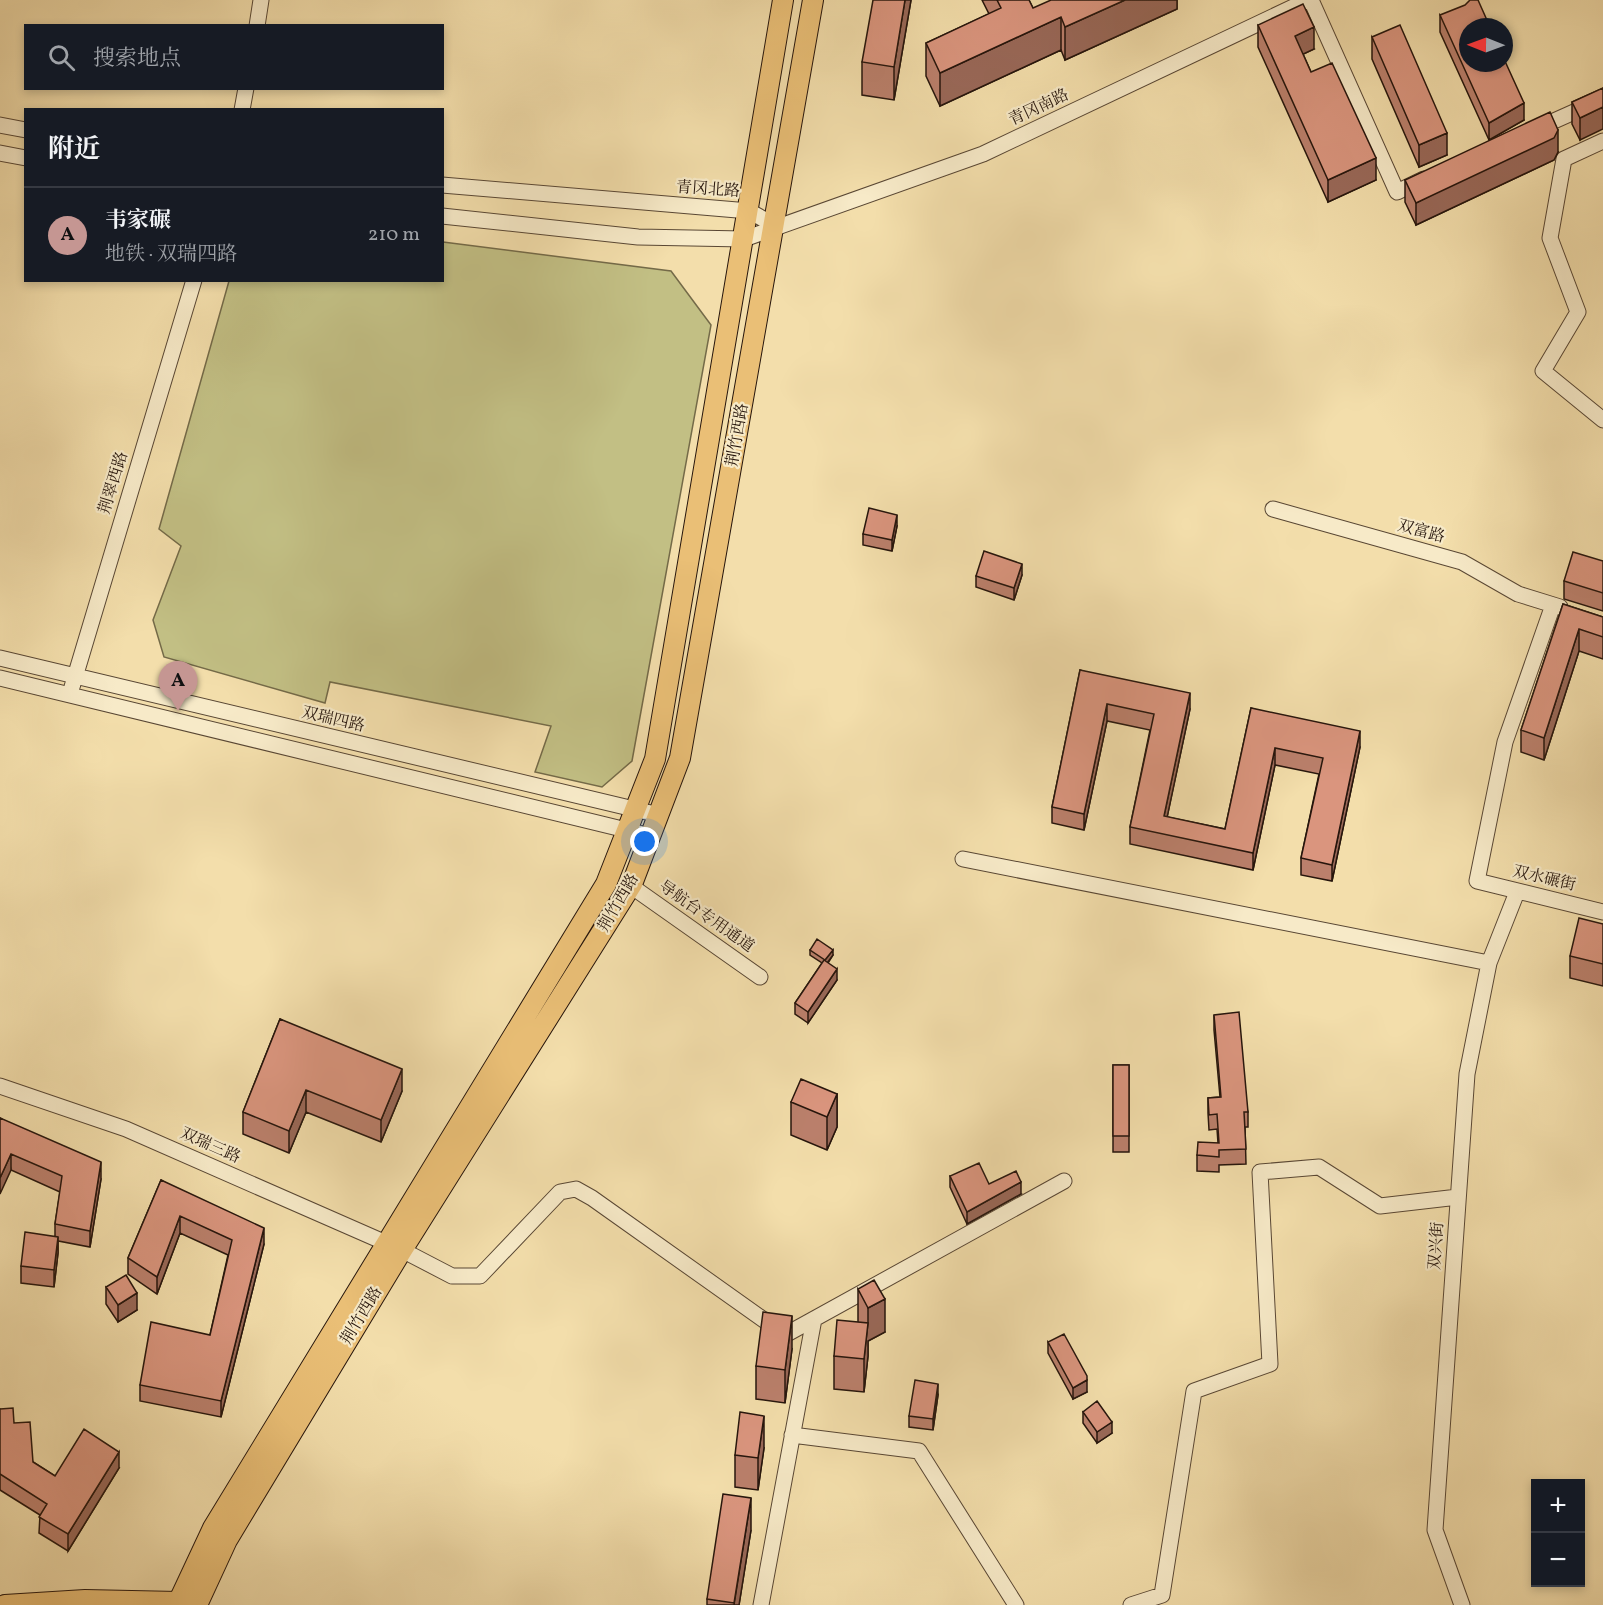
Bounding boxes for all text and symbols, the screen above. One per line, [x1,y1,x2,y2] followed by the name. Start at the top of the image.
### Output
[1459,18,1513,72] north arrow
[24,24,444,90] search box
[45,41,78,74] icon: search
[93,44,181,75] text: 搜索地点
[1005,85,1073,131] street label: 青冈南路
[48,132,100,168] text: 附近
[675,177,741,203] street label: 青冈北路
[105,206,171,237] text: 韦家碾
[60,221,75,249] text: A
[368,221,420,249] text: 210 m
[105,241,237,269] text: 地铁 · 双瑞四路
[722,402,754,468] street label: 荆竹西路
[94,449,134,517] street label: 荆翠西路
[1395,515,1447,549] street label: 双富路
[158,662,198,711] pin: A
[299,702,367,738] street label: 双瑞四路
[630,827,659,856] your location
[1510,861,1578,897] street label: 双水碾街
[593,870,645,936] street label: 荆竹西路
[654,876,758,958] street label: 导航台专用通道
[176,1123,244,1169] street label: 双瑞三路
[1424,1221,1450,1271] street label: 双兴街
[336,1283,388,1349] street label: 荆竹西路
[1531,1479,1585,1587] map controls
[1531,1479,1585,1533] button: +
[1531,1533,1585,1587] button: −

